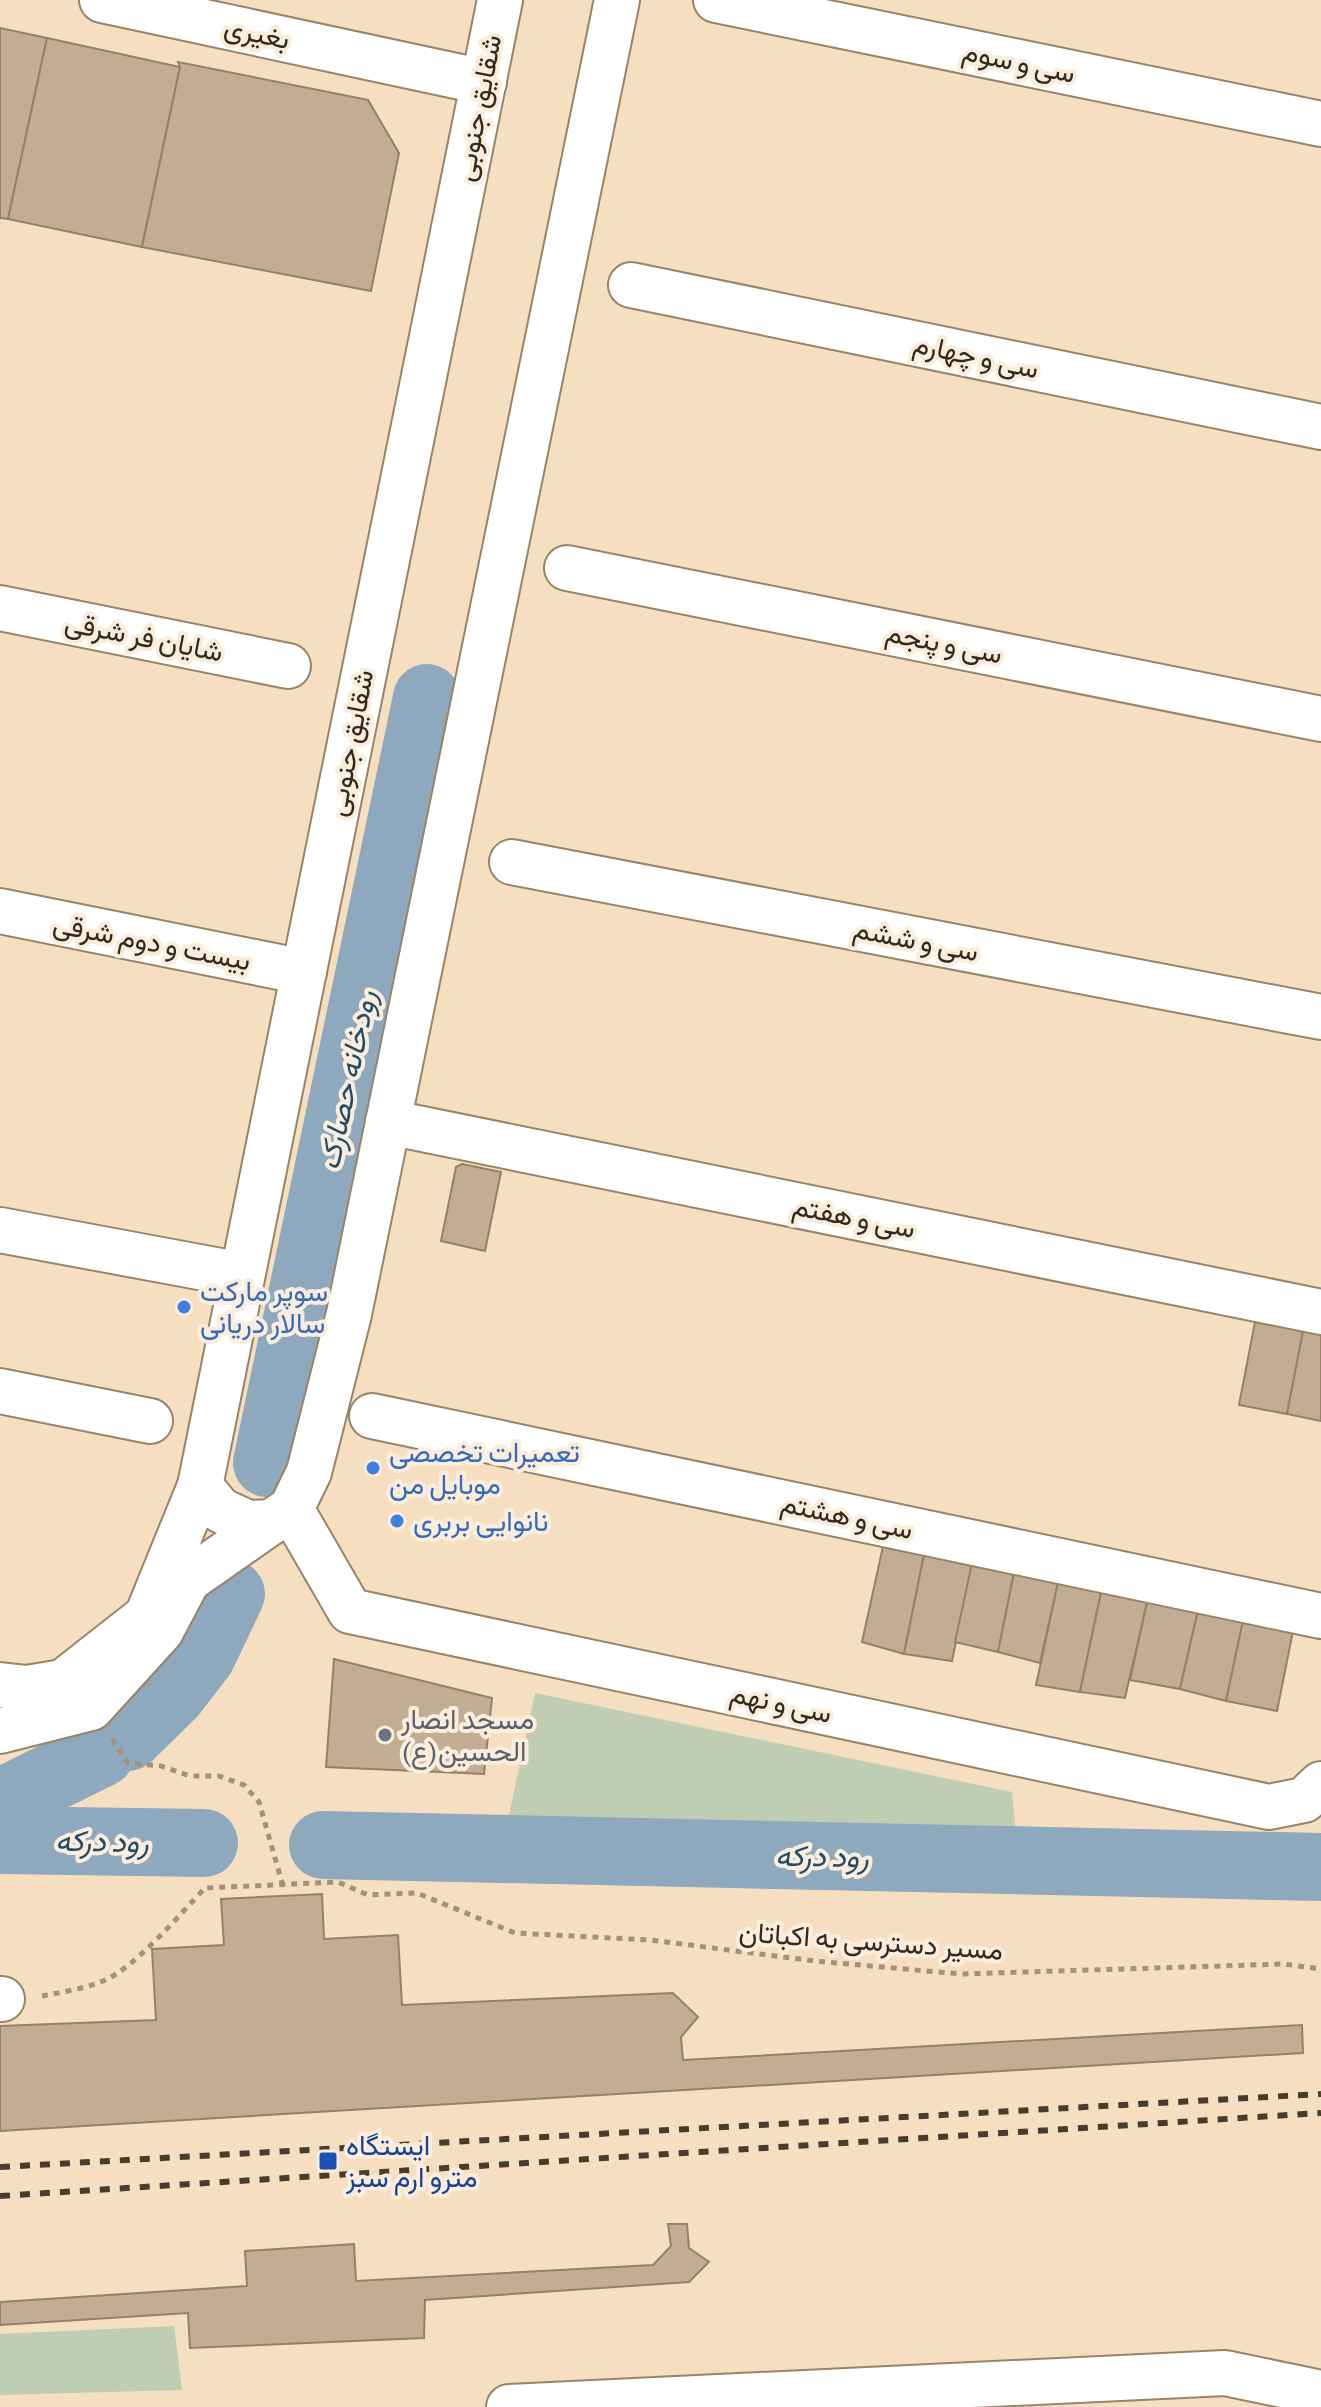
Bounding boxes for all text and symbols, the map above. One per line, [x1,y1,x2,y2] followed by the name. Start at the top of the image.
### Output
[221,11,292,57] street label: بغیری
[449,32,509,184] street label: شقایق جنوبی
[959,35,1078,92] street label: سی و سوم
[910,328,1041,387] street label: سی و چهارم
[62,606,226,669] street label: شایان فر شرقی
[882,617,1005,672] street label: سی و پنجم
[321,667,381,819] street label: شقایق جنوبی
[50,908,253,979] street label: بیست و دوم شرقی
[850,913,981,970] street label: سی و ششم
[312,987,384,1173] water label: رودخانه حصارک
[789,1190,918,1247] street label: سی و هفتم
[200,1276,328,1341] place label: سوپر مارکت سالار دریانی
[175,1298,193,1316] marker: سوپر مارکت سالار دریانی
[389,1437,580,1502] place label: تعمیرات تخصصی موبایل من
[364,1459,382,1477] marker: تعمیرات تخصصی موبایل من
[778,1487,916,1548] street label: سی و هشتم
[413,1506,548,1539] place label: نانوایی بربری
[388,1512,406,1530] marker: نانوایی بربری
[727,1677,835,1732] street label: سی و نهم
[400,1704,534,1770] place label: مسجد انصار الحسین(ع)
[376,1726,394,1744] marker: مسجد انصار الحسین(ع)
[55,1824,149,1860] water label: رود درکه
[775,1839,869,1875] water label: رود درکه
[738,1916,1004,1968] street label: مسیر دسترسی به اکباتان
[345,2130,477,2196] place label: ایستگاه مترو ارم سبز
[317,2150,339,2172] marker: ایستگاه مترو ارم سبز

